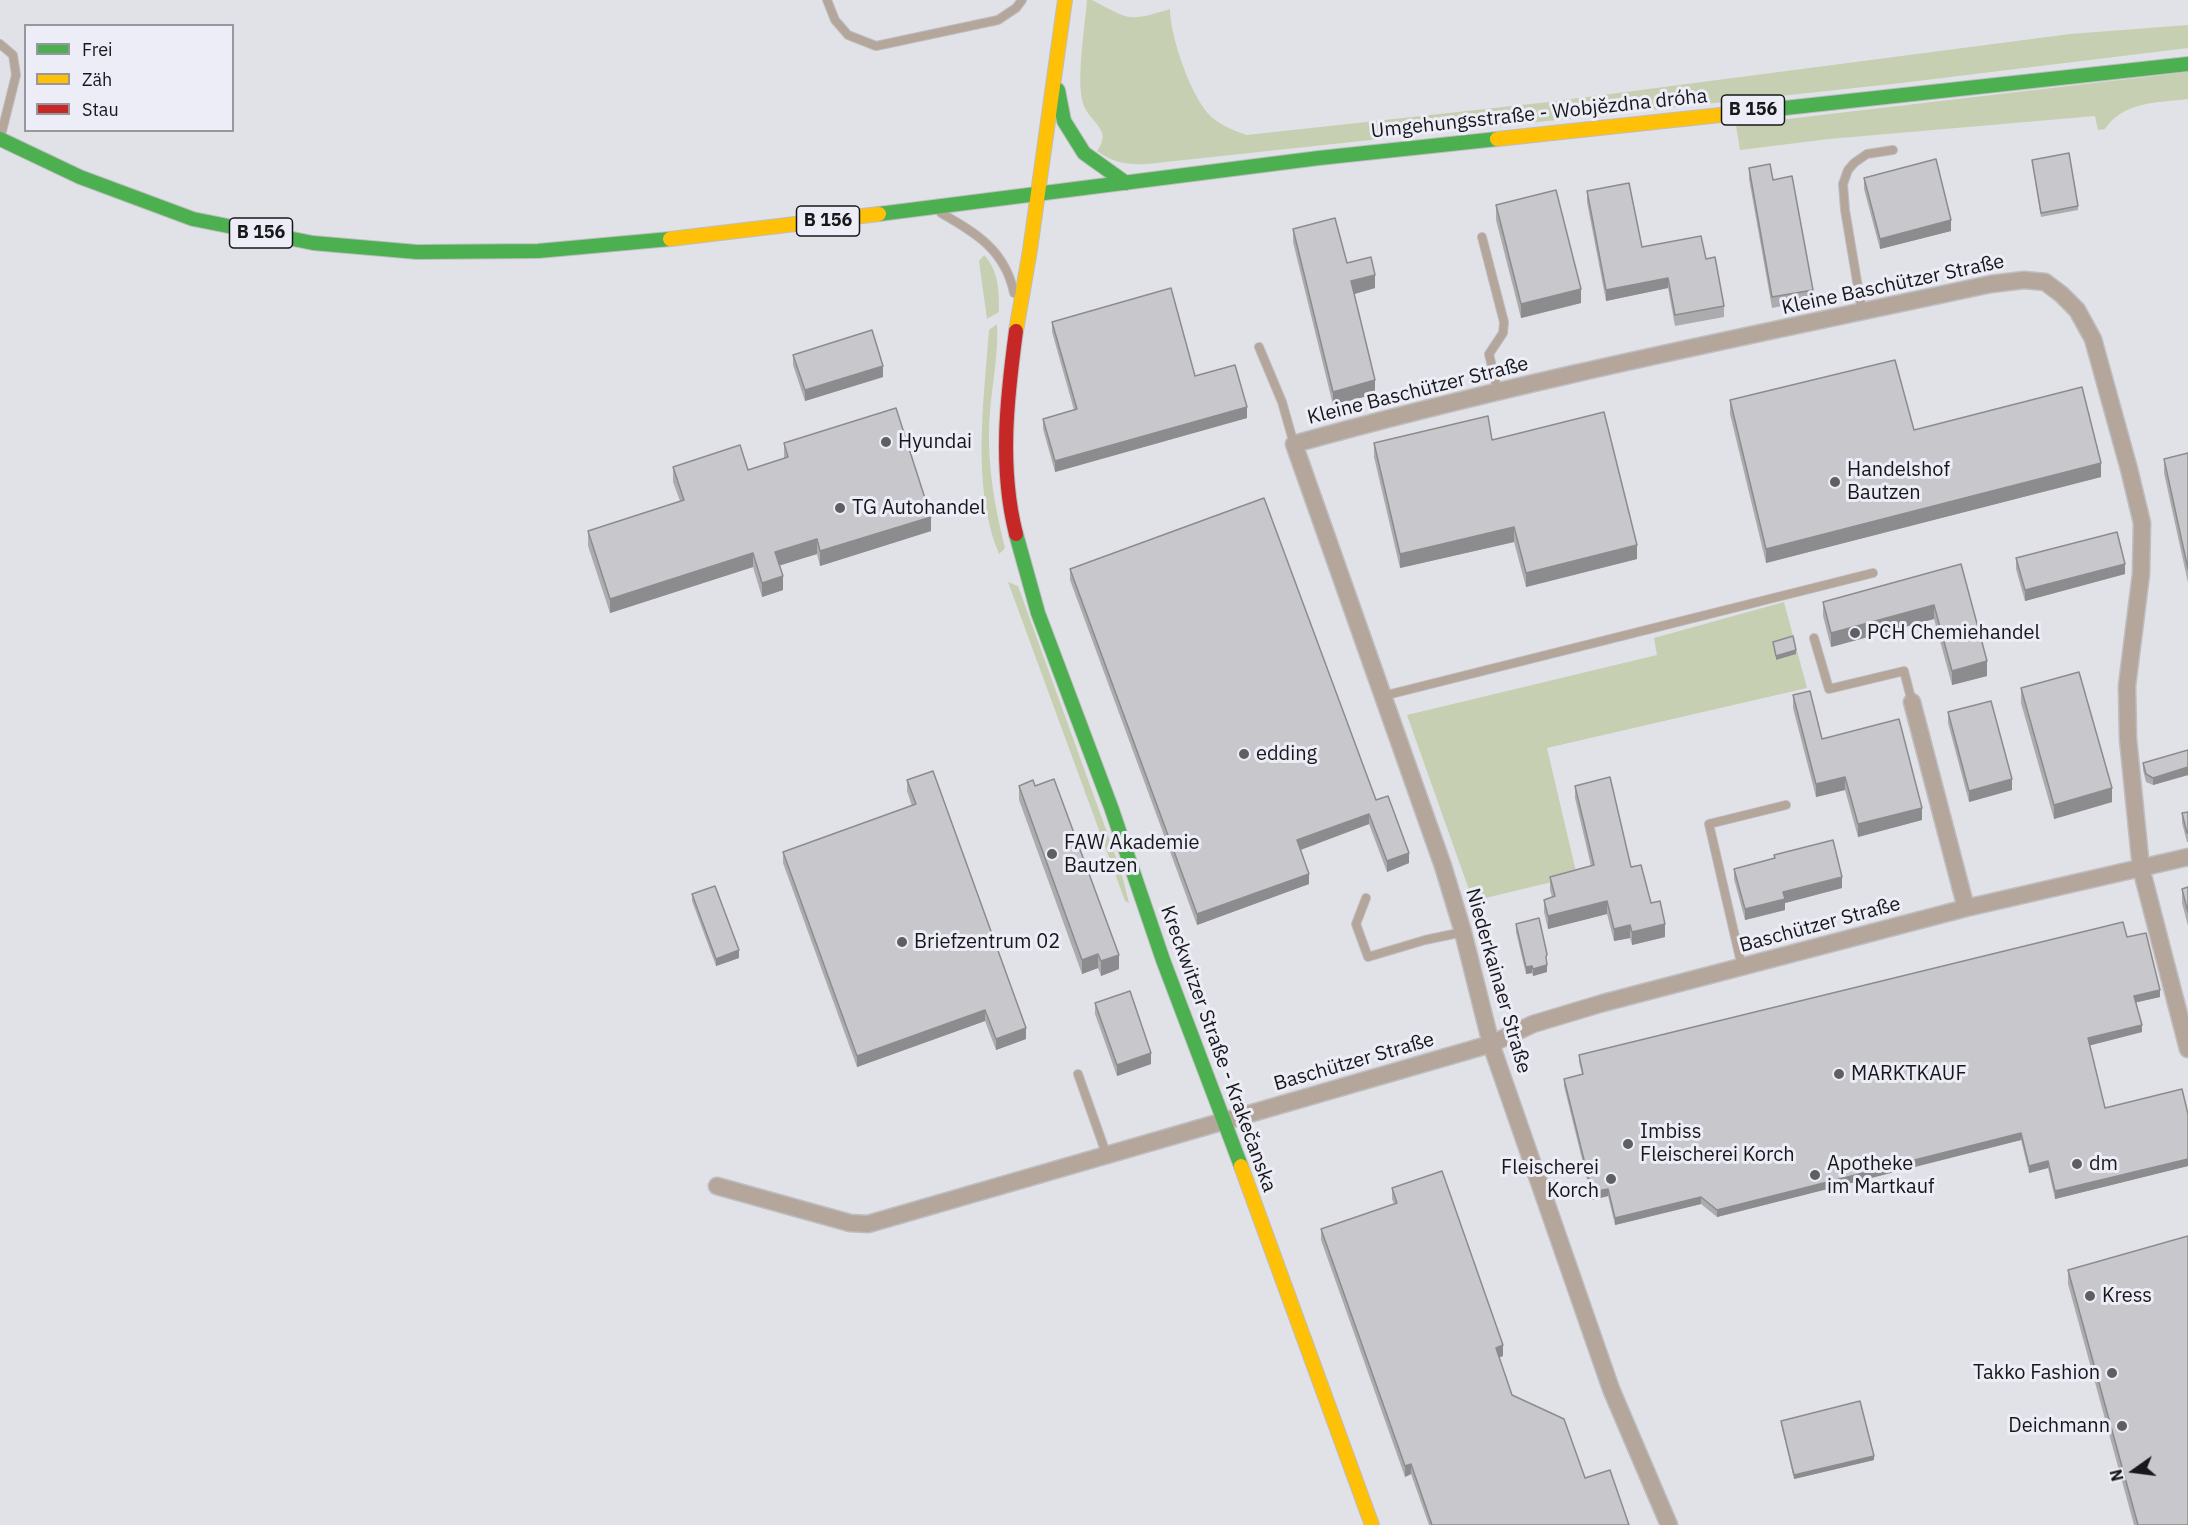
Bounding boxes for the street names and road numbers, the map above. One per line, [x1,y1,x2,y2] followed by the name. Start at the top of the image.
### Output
[1370,84,1708,144] street label: Umgehungsstraße - Wobjězdna dróha
[1722,95,1784,125] road number: B 156
[796,206,860,236] road number: B 156
[230,218,292,248] road number: B 156
[1780,250,2006,320] street label: Kleine Baschützer Straße
[1305,352,1531,430] street label: Kleine Baschützer Straße
[1460,886,1536,1076] street label: Niederkainaer Straße
[1737,892,1903,958] street label: Baschützer Straße
[1155,902,1281,1196] street label: Kreckwitzer Straße - Krakečanska
[1271,1028,1437,1096] street label: Baschützer Straße

